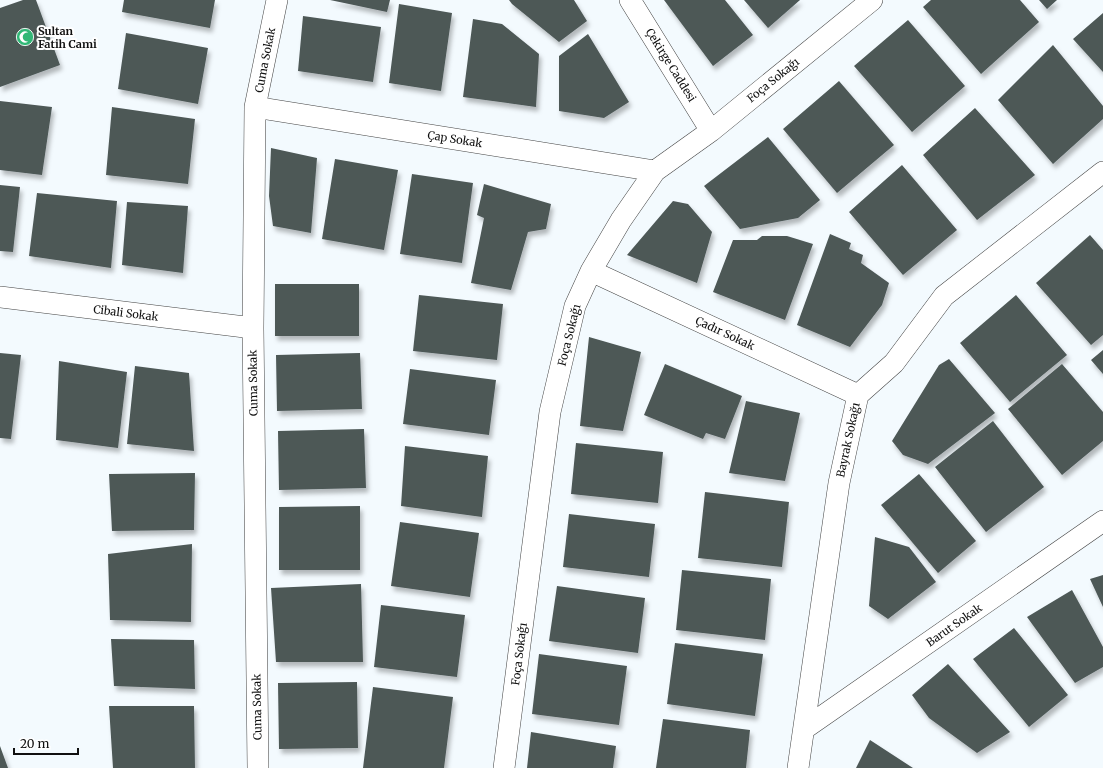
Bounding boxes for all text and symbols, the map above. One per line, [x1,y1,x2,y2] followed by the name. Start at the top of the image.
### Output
[38,24,97,51] place label: Sultan Fatih Cami
[252,26,278,94] street label: Cuma Sokak
[643,26,699,105] street label: Çekirge Caddesi
[15,27,35,47] mosque icon: Sultan Fatih Cami
[744,54,802,105] street label: Foça Sokağı
[427,128,483,150] street label: Çap Sokak
[93,302,159,324] street label: Cibali Sokak
[555,302,584,367] street label: Foça Sokağı
[693,313,757,353] street label: Çadır Sokak
[245,350,261,416] street label: Cuma Sokak
[833,401,863,479] street label: Bayrak Sokağı
[923,601,985,649] street label: Barut Sokak
[508,621,530,686] street label: Foça Sokağı
[249,674,265,740] street label: Cuma Sokak
[14,730,78,756] scale bar
[20,736,49,751] text: 20 m

